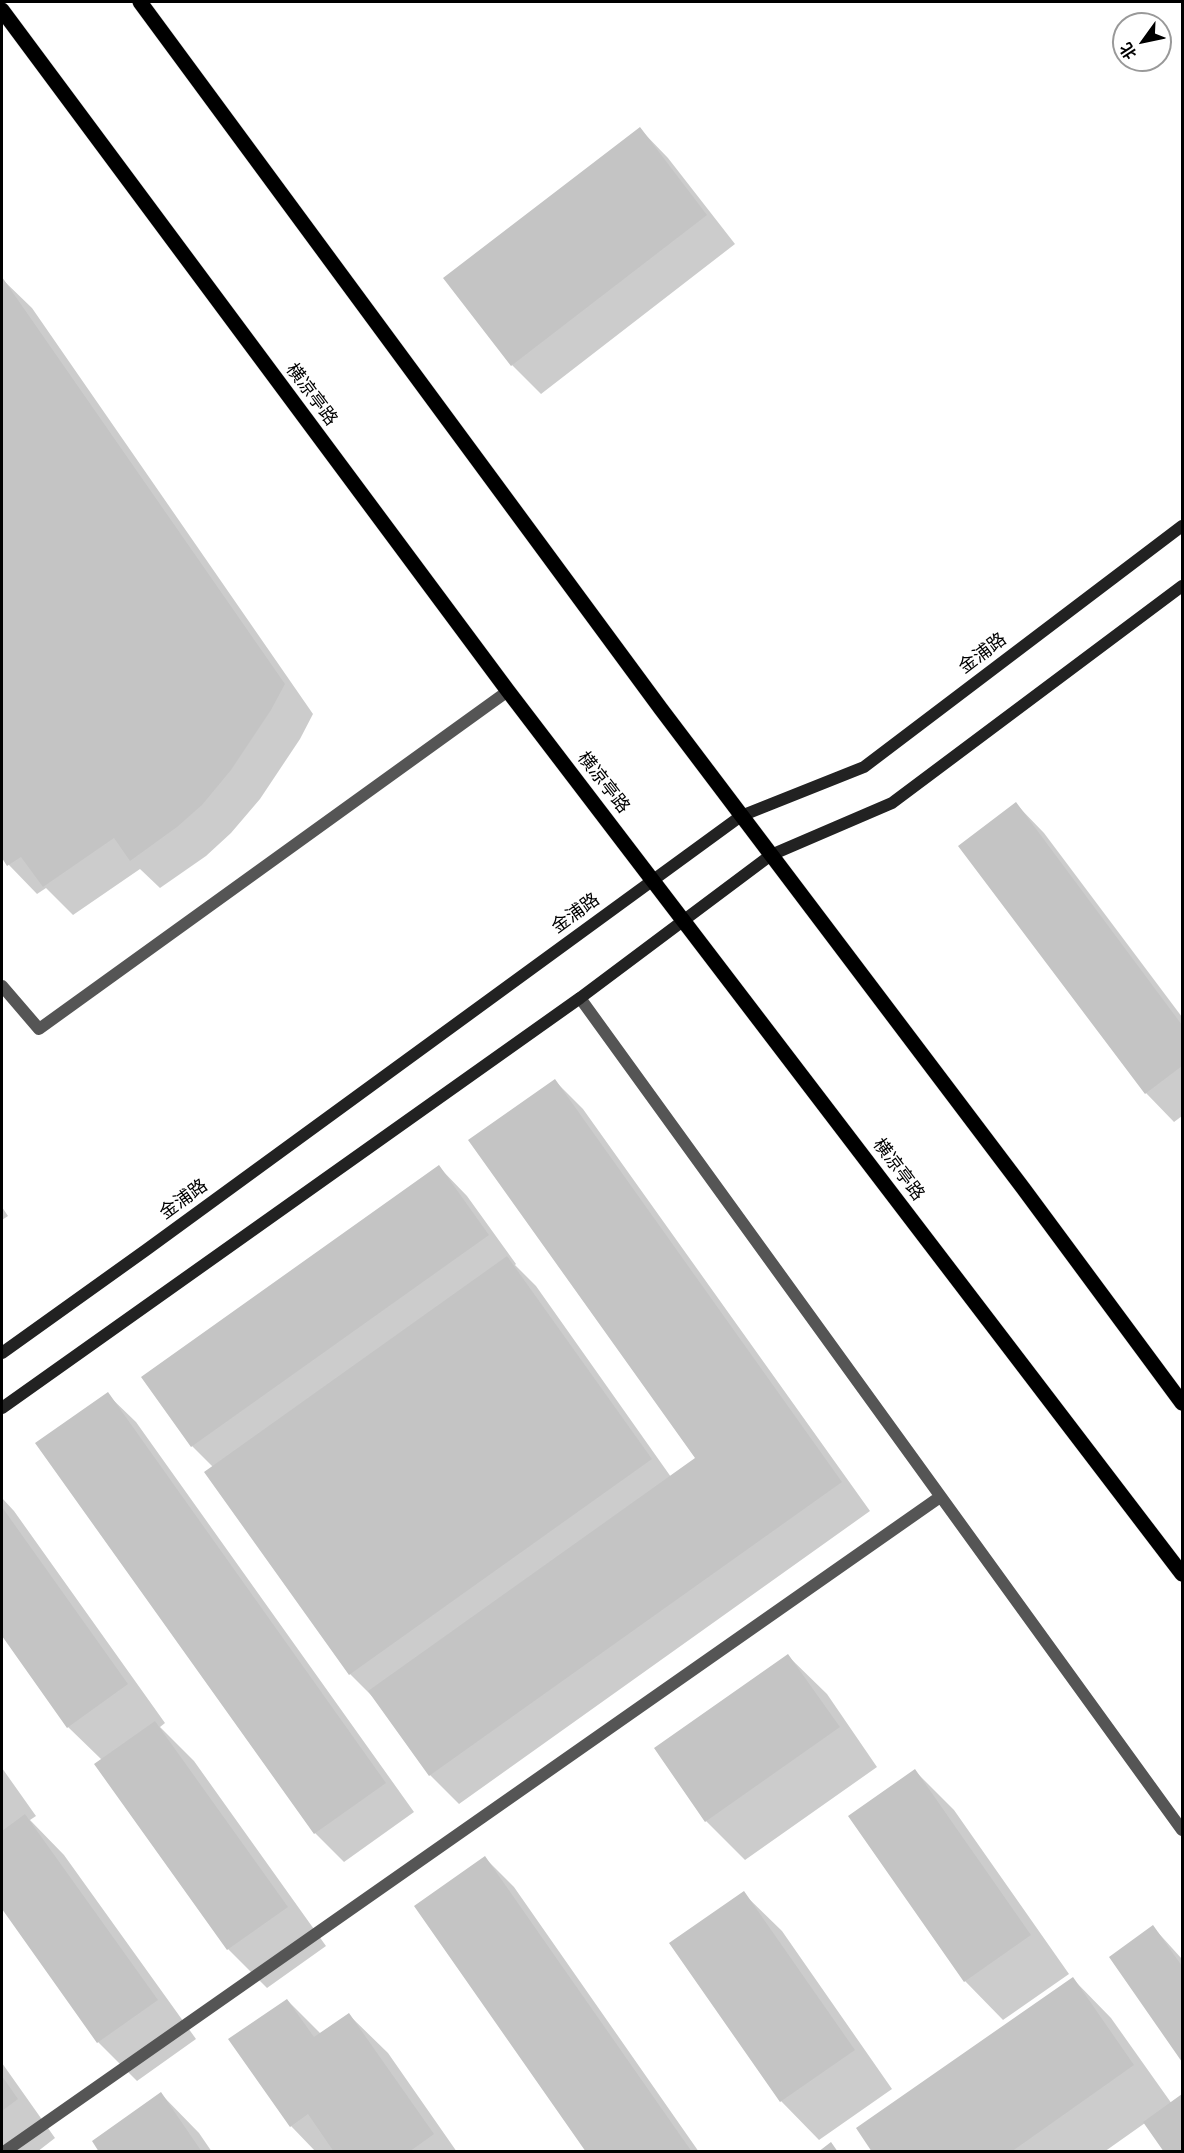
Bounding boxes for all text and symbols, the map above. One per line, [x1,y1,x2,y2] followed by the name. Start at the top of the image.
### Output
[1112,12,1172,72] north arrow
[1116,39,1141,63] text: 北
[281,360,341,430] street label: 横凉亭路
[955,629,1011,679] street label: 金浦路
[572,748,634,818] street label: 横凉亭路
[548,889,604,939] street label: 金浦路
[868,1135,928,1205] street label: 横凉亭路
[156,1175,212,1225] street label: 金浦路

